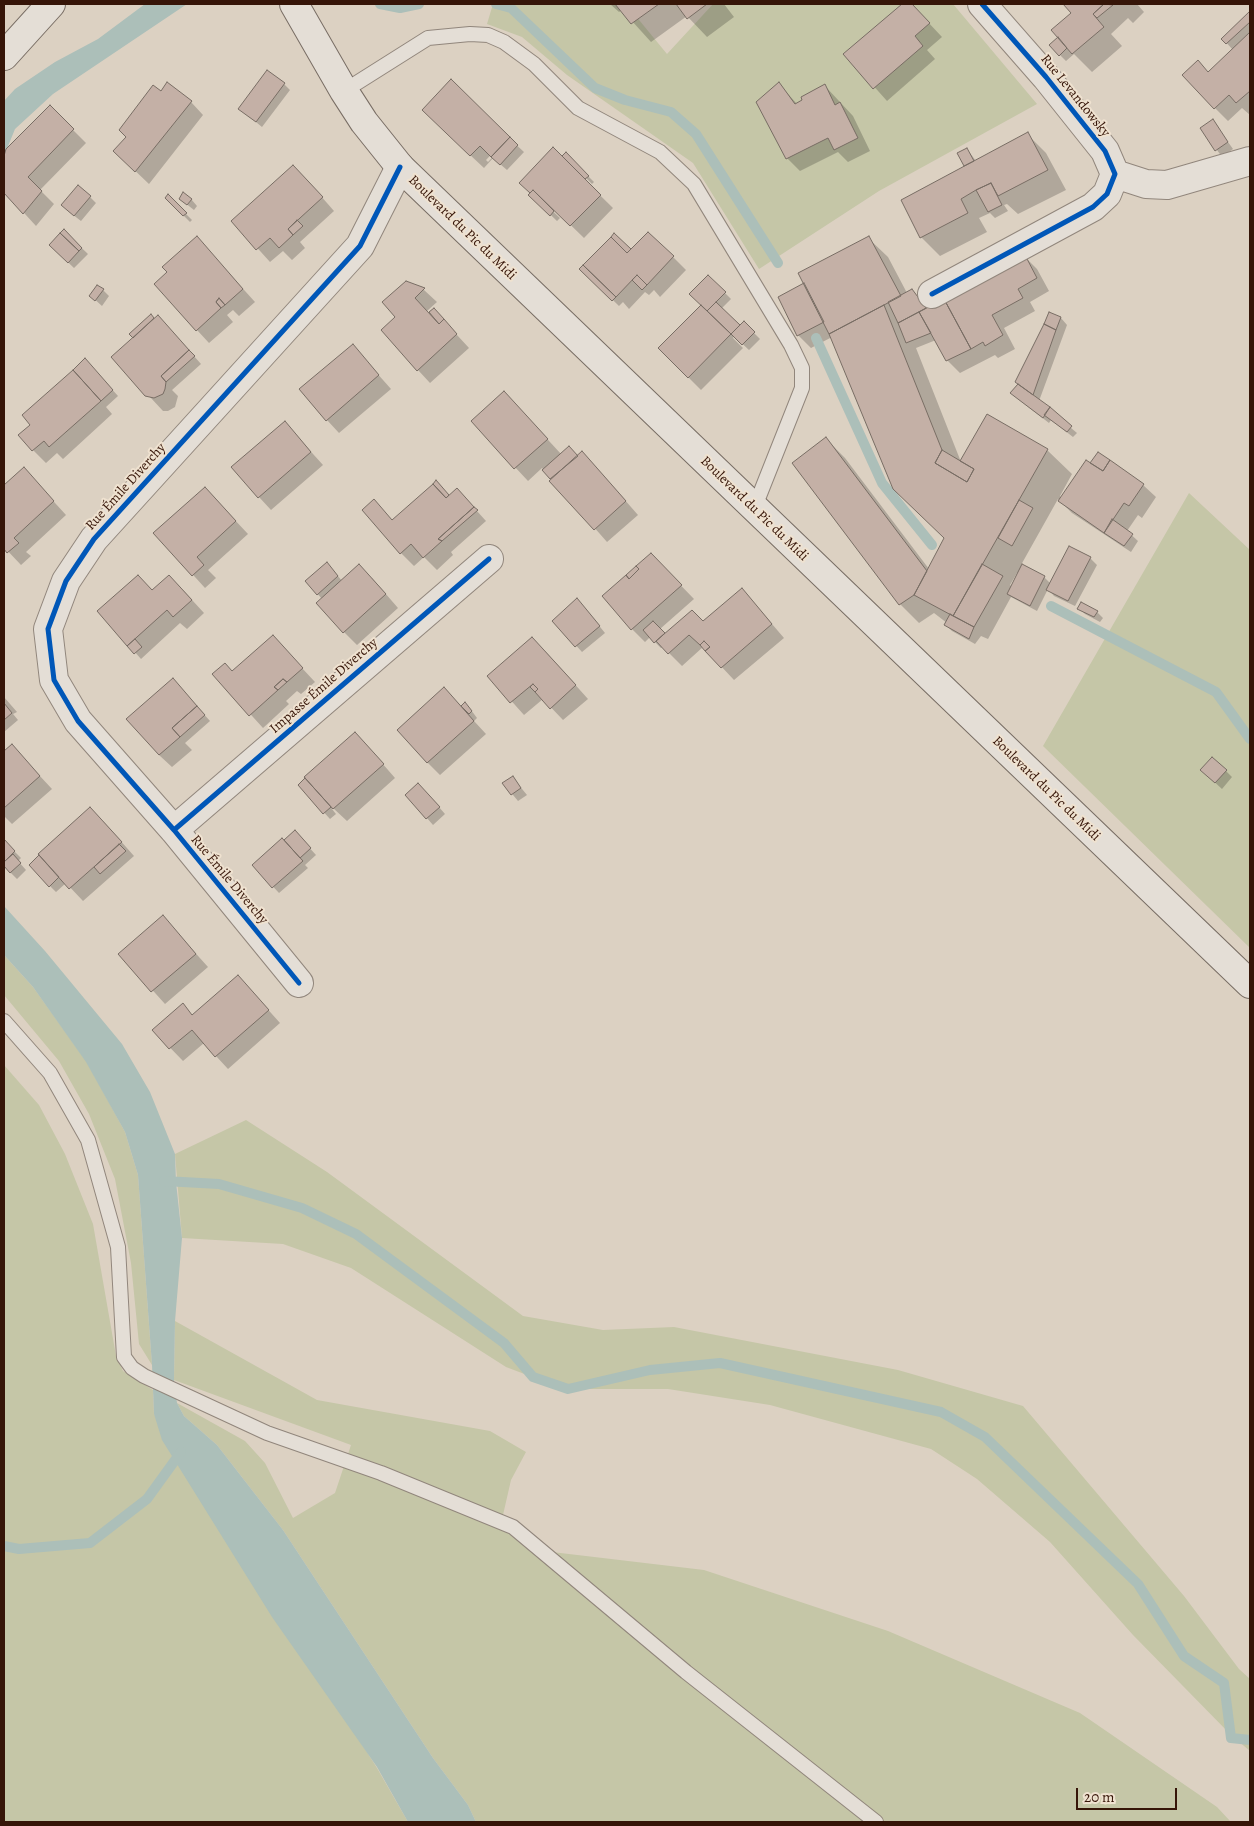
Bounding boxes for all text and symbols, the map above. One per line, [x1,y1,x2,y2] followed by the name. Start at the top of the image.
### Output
[1037,51,1113,141] street label: Rue Levandowsky
[405,172,519,284] street label: Boulevard du Pic du Midi
[83,440,169,534] street label: Rue Émile Diverchy
[697,453,811,565] street label: Boulevard du Pic du Midi
[267,635,381,737] street label: Impasse Émile Diverchy
[989,733,1103,845] street label: Boulevard du Pic du Midi
[187,832,271,928] street label: Rue Émile Diverchy
[1079,1778,1180,1810] scale bar
[1084,1787,1115,1807] text: 20 m

